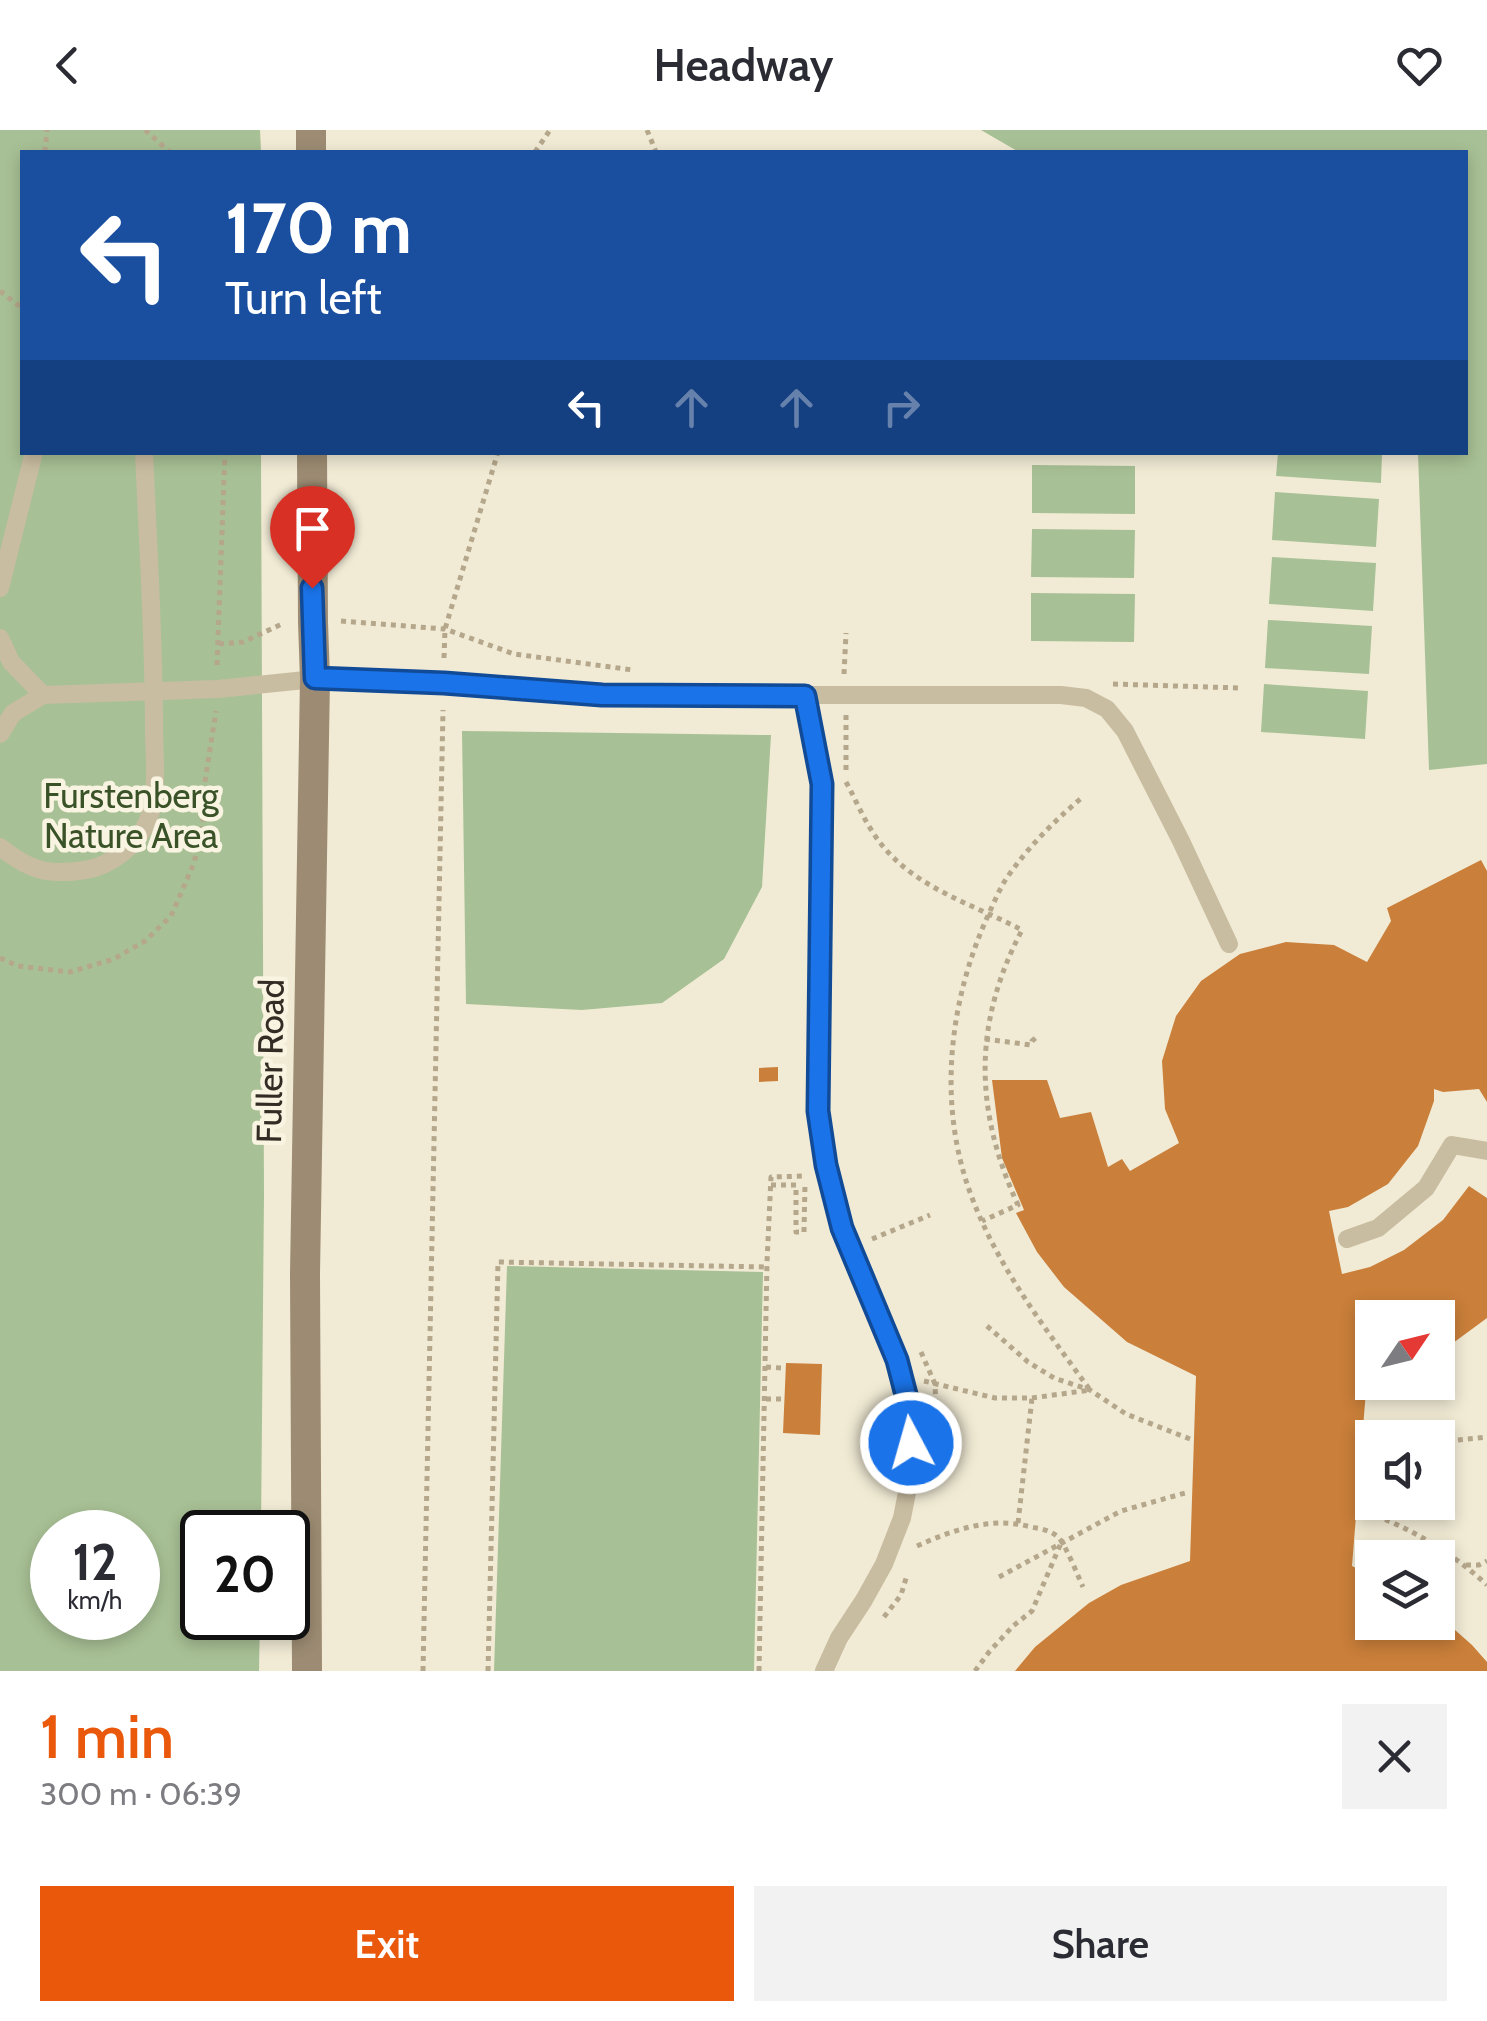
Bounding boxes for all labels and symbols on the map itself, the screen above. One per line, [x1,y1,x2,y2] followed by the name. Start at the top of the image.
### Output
[270,486,355,589] pin
[43,774,219,857] park label: Furstenberg Nature Area
[247,978,293,1144] street label: Fuller Road
[1355,1300,1455,1400] north arrow
[859,1391,963,1495] position arrow
[180,1510,310,1640] speed limit sign: 20

